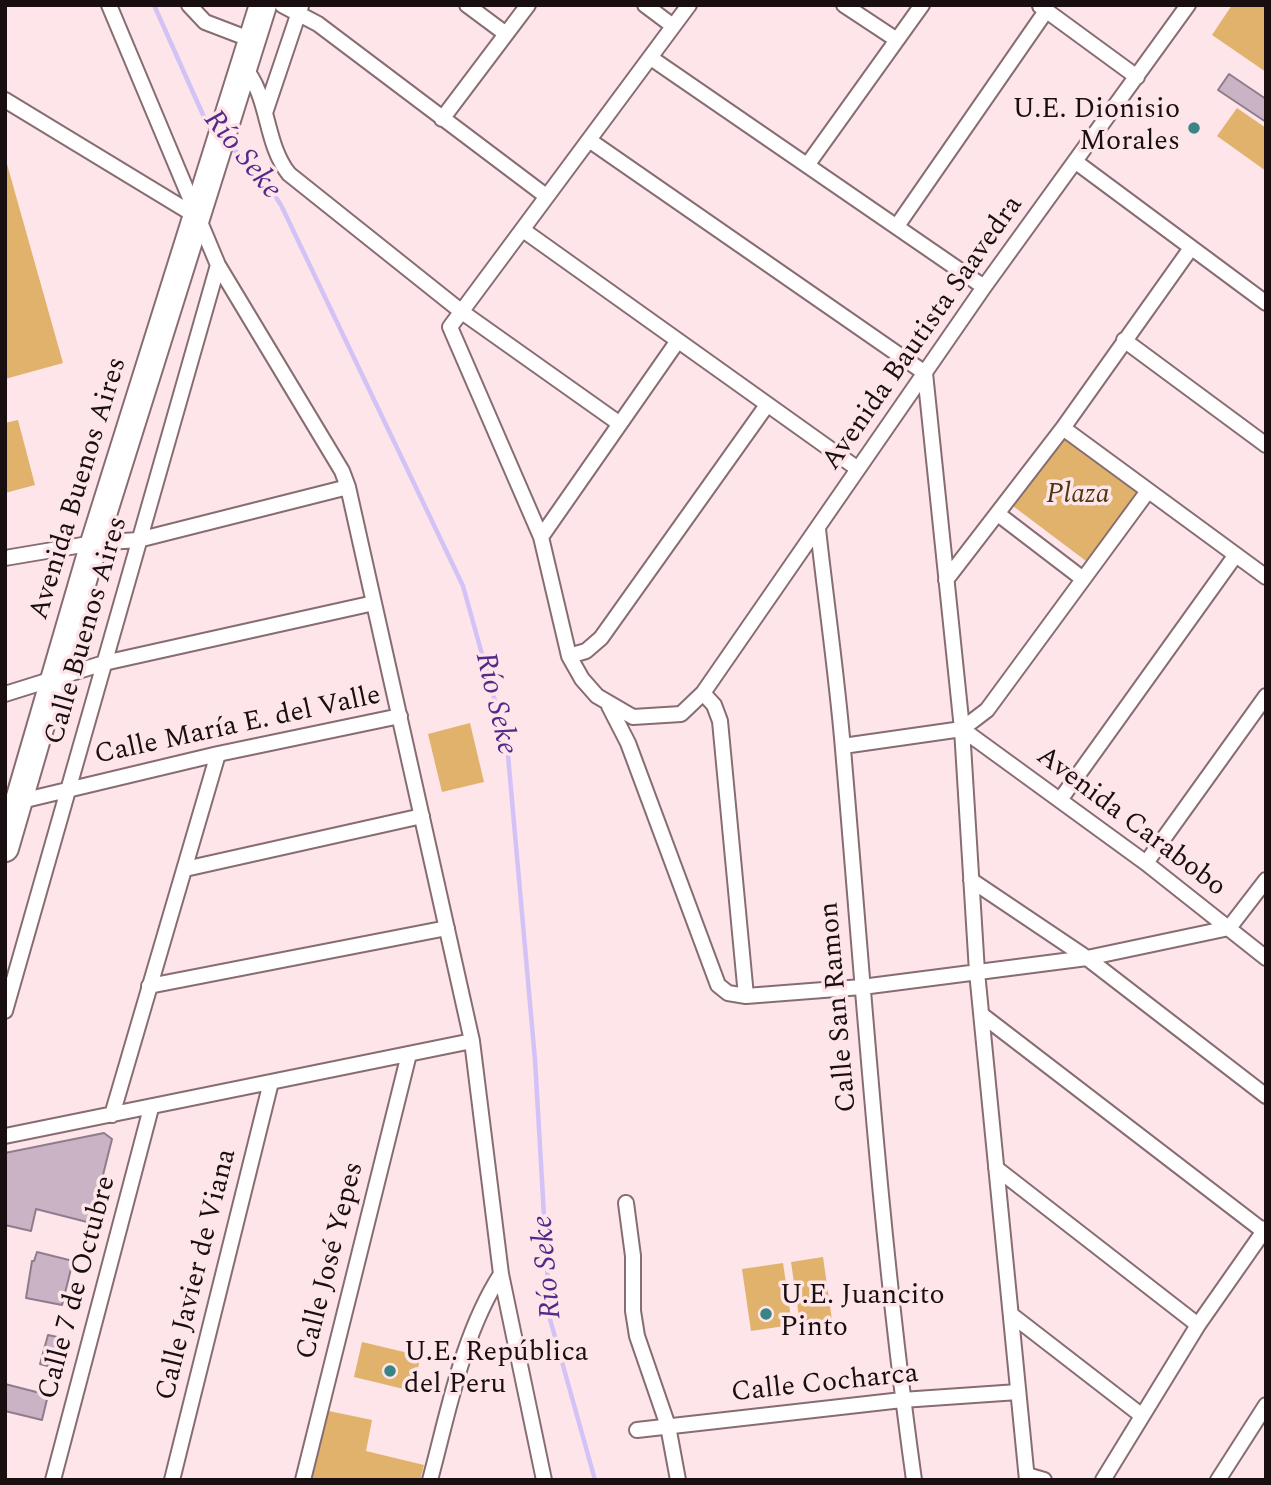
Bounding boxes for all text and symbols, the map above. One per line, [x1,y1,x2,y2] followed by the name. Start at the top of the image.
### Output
[1012,95,1180,161] place label: U.E. Dionisio Morales
[194,104,288,208] water label: Río Seke
[1186,120,1202,136] marker: U.E. Dionisio Morales
[816,190,1032,478] street label: Avenida Bautista Saavedra
[24,354,136,624] street label: Avenida Buenos Aires
[1046,480,1110,514] park label: Plaza
[39,513,137,749] street label: Calle Buenos Aires
[465,649,523,759] water label: Río Seke
[92,680,384,774] street label: Calle María E. del Valle
[1029,741,1231,905] street label: Avenida Carabobo
[814,900,866,1114] street label: Calle San Ramon
[151,1146,245,1404] street label: Calle Javier de Viana
[291,1159,373,1363] street label: Calle José Yepes
[33,1173,125,1403] street label: Calle 7 de Octubre
[527,1213,571,1321] water label: Río Seke
[780,1281,945,1347] place label: U.E. Juancito Pinto
[758,1306,774,1322] marker: U.E. Juancito Pinto
[404,1338,588,1404] place label: U.E. República del Peru
[730,1358,920,1412] street label: Calle Cocharca
[382,1363,398,1379] marker: U.E. República del Peru

